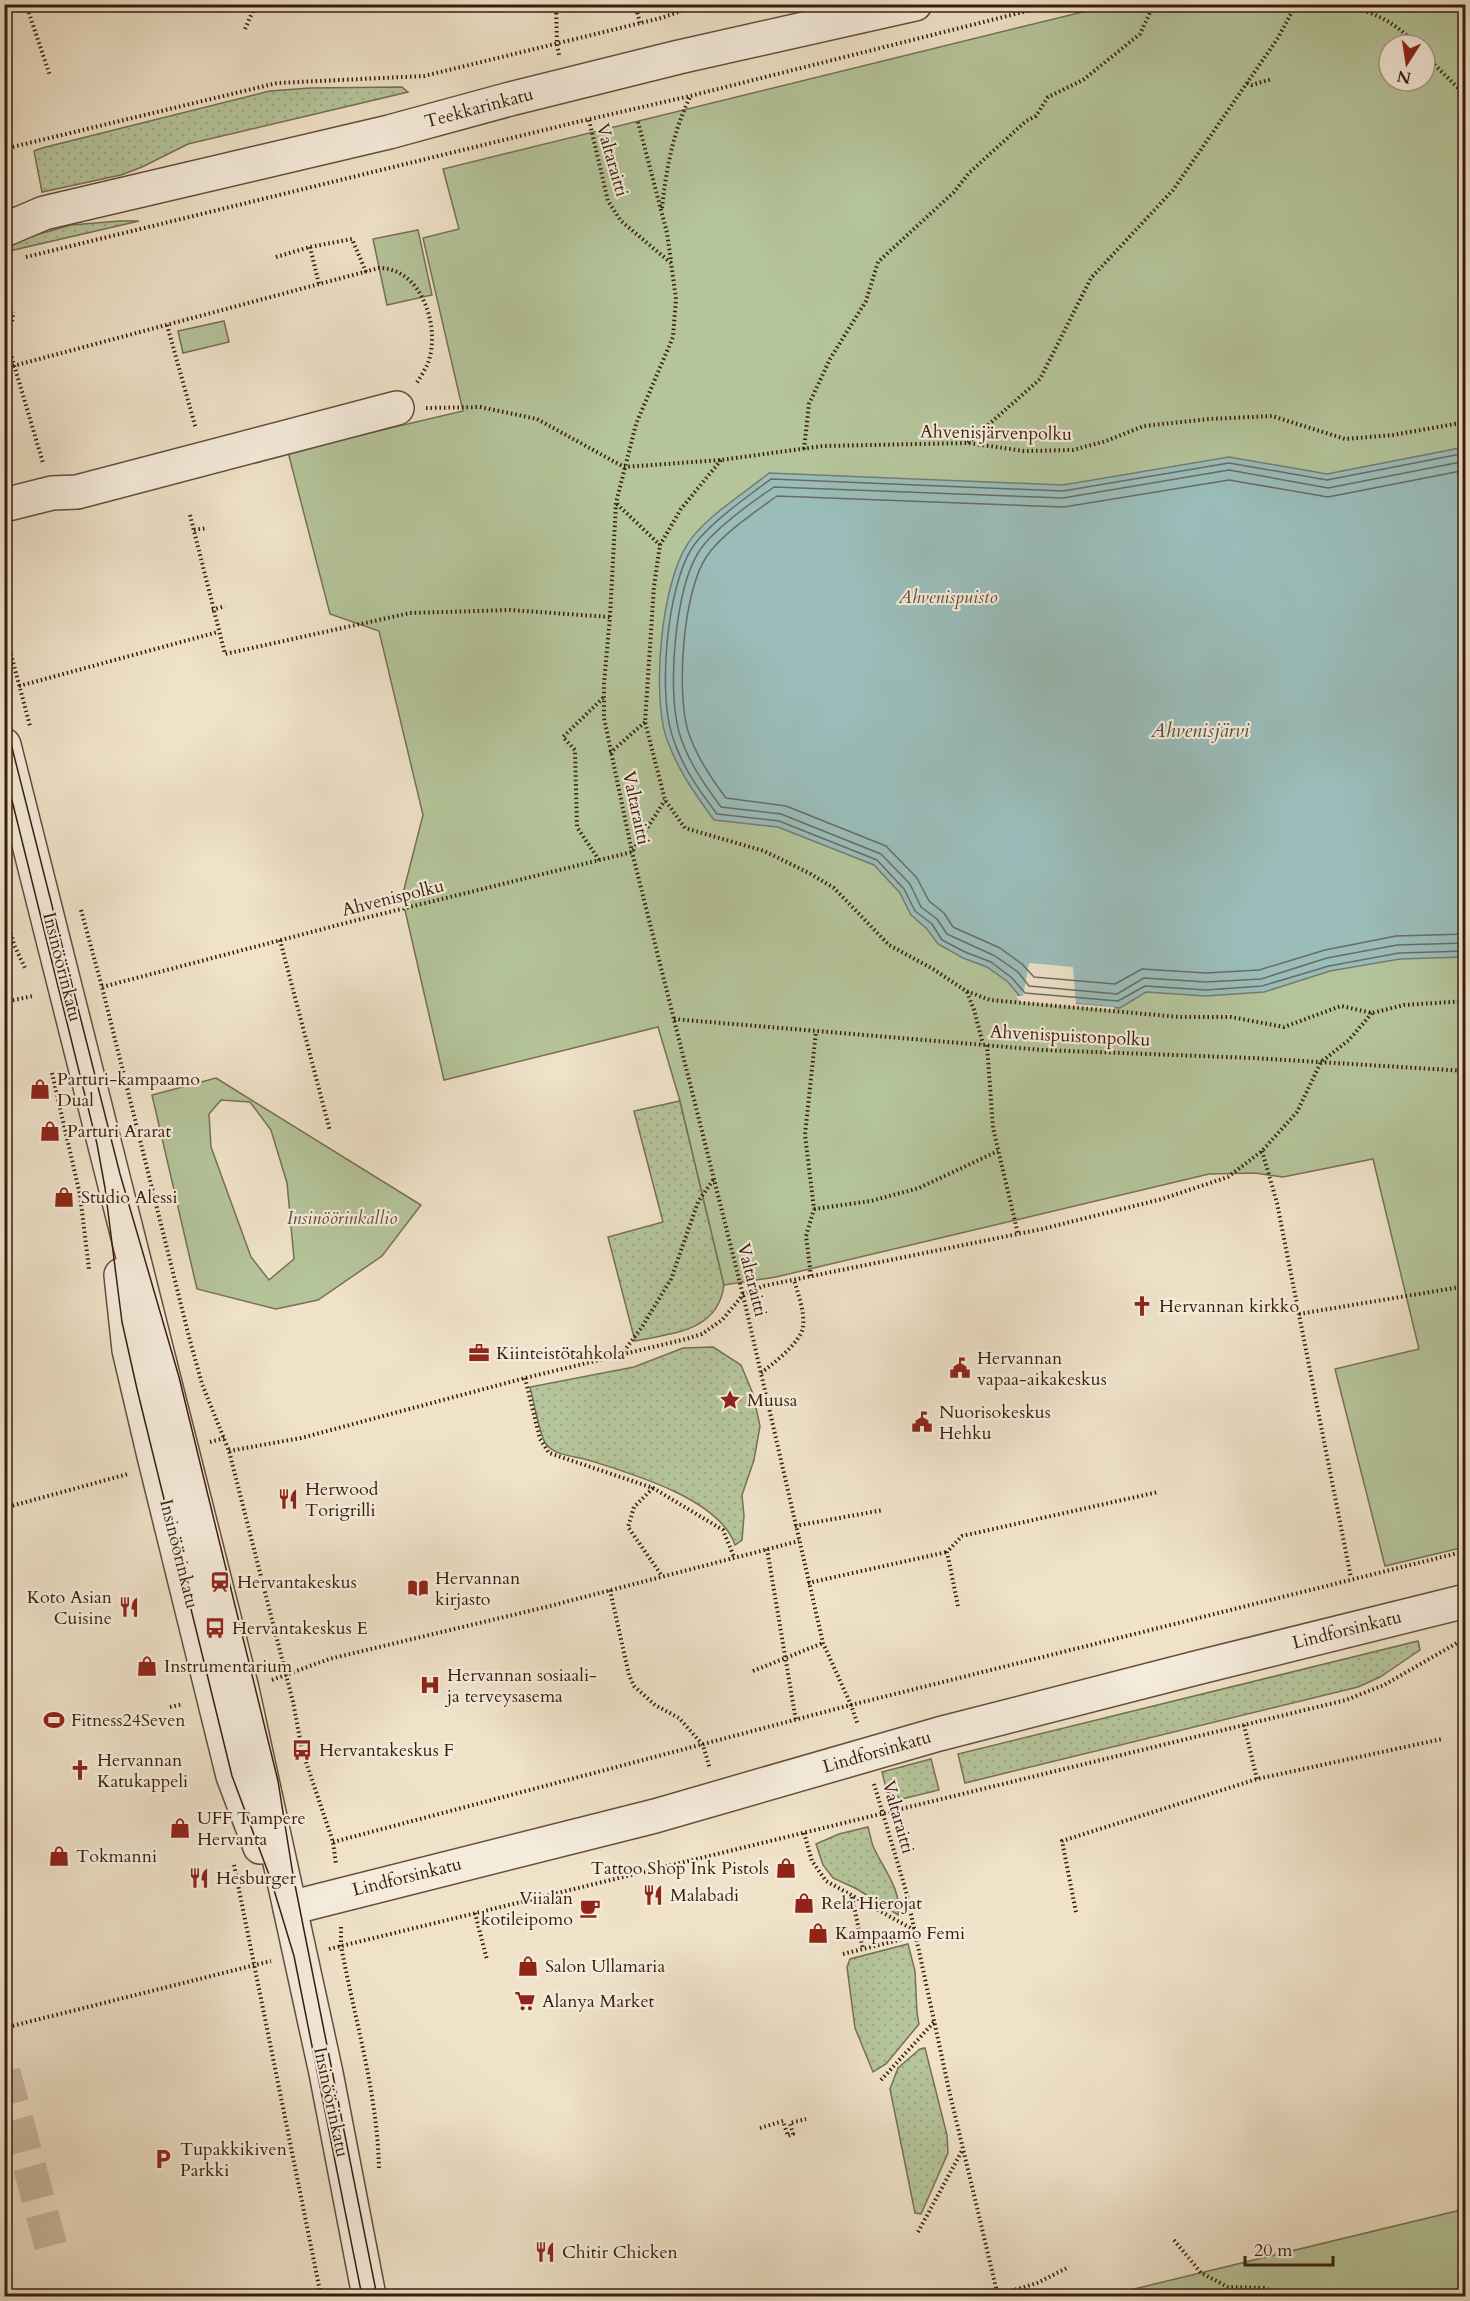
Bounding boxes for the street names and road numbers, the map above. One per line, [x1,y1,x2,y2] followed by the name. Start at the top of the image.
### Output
[422,81,536,134] street label: Teekkarinkatu
[590,121,634,199] street label: Valtaraitti
[920,419,1072,447] street label: Ahvenisjärvenpolku
[616,769,656,847] street label: Valtaraitti
[339,873,447,923] street label: Ahvenispolku
[36,910,88,1024] street label: Insinöörinkatu
[989,1019,1151,1053] street label: Ahvenispuistonpolku
[731,1241,773,1319] street label: Valtaraitti
[153,1497,205,1611] street label: Insinöörinkatu
[1290,1604,1404,1656] street label: Lindforsinkatu
[820,1725,934,1779] street label: Lindforsinkatu
[876,1778,920,1856] street label: Valtaraitti
[350,1851,464,1903] street label: Lindforsinkatu
[307,2045,355,2159] street label: Insinöörinkatu

